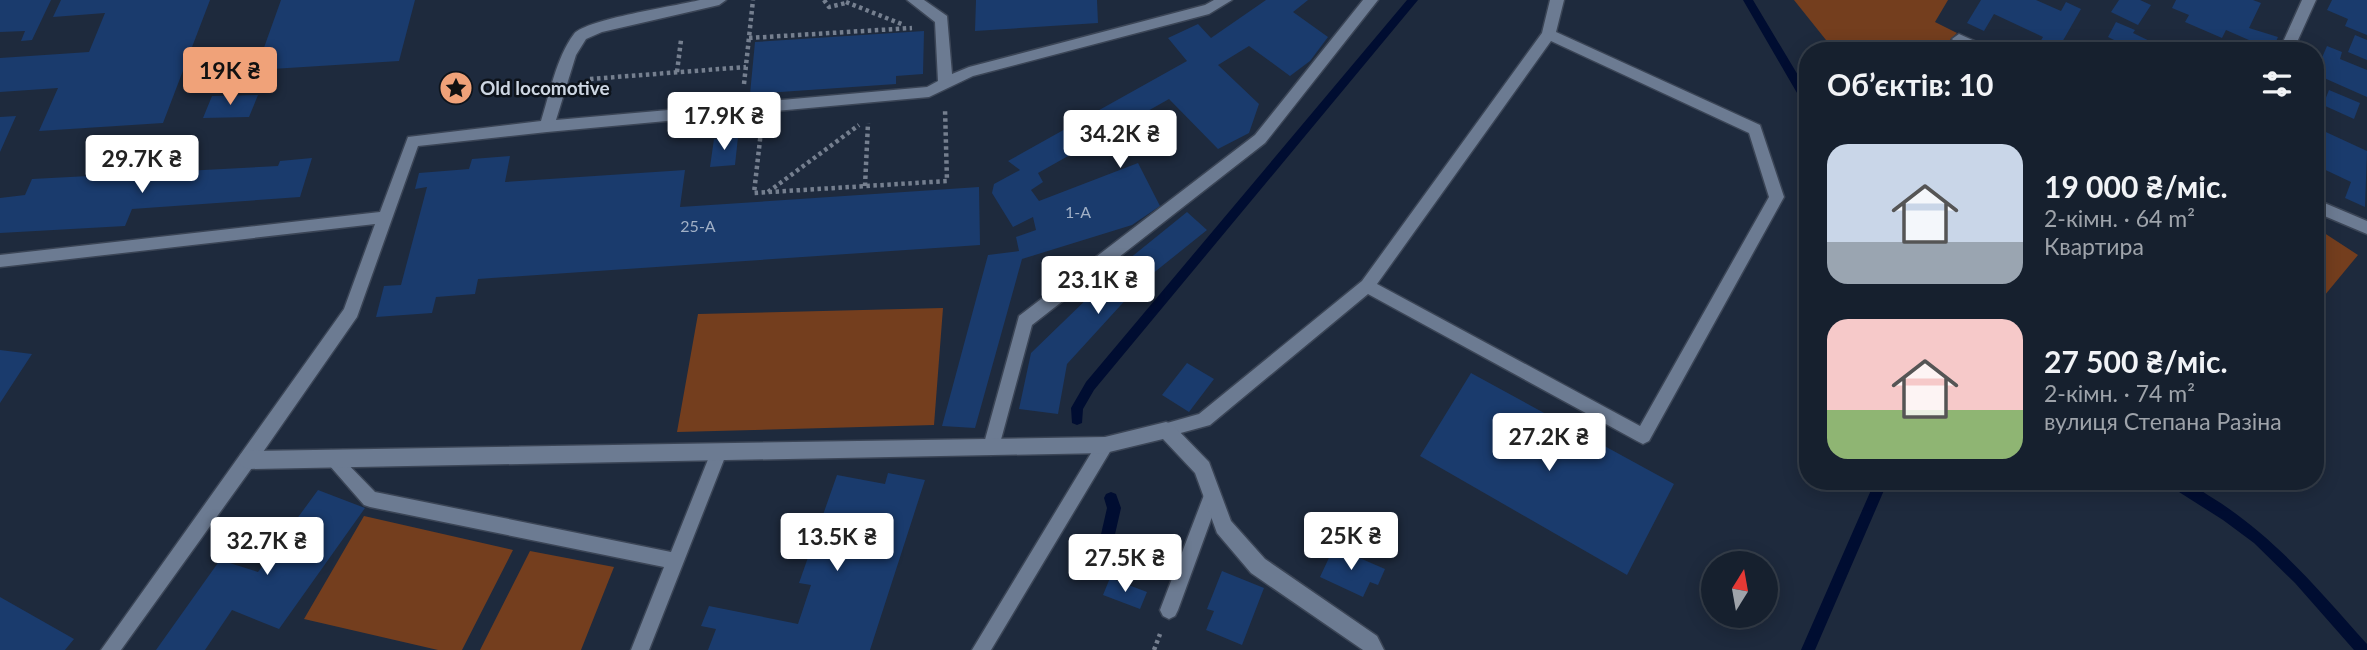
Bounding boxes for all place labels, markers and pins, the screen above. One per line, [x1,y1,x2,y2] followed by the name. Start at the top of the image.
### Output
[181,48,279,107] pin: 19K ₴
[437,69,475,107] place icon: Old locomotive
[480,76,610,99] place label: Old locomotive
[659,92,789,152] pin: 17.9K ₴
[1055,110,1185,170] pin: 34.2K ₴
[77,136,207,195] pin: 29.7K ₴
[1033,256,1163,316] pin: 23.1K ₴
[1484,414,1614,473] pin: 27.2K ₴
[1302,512,1400,572] pin: 25K ₴
[772,514,902,573] pin: 13.5K ₴
[202,518,332,577] pin: 32.7K ₴
[1060,534,1190,594] pin: 27.5K ₴

